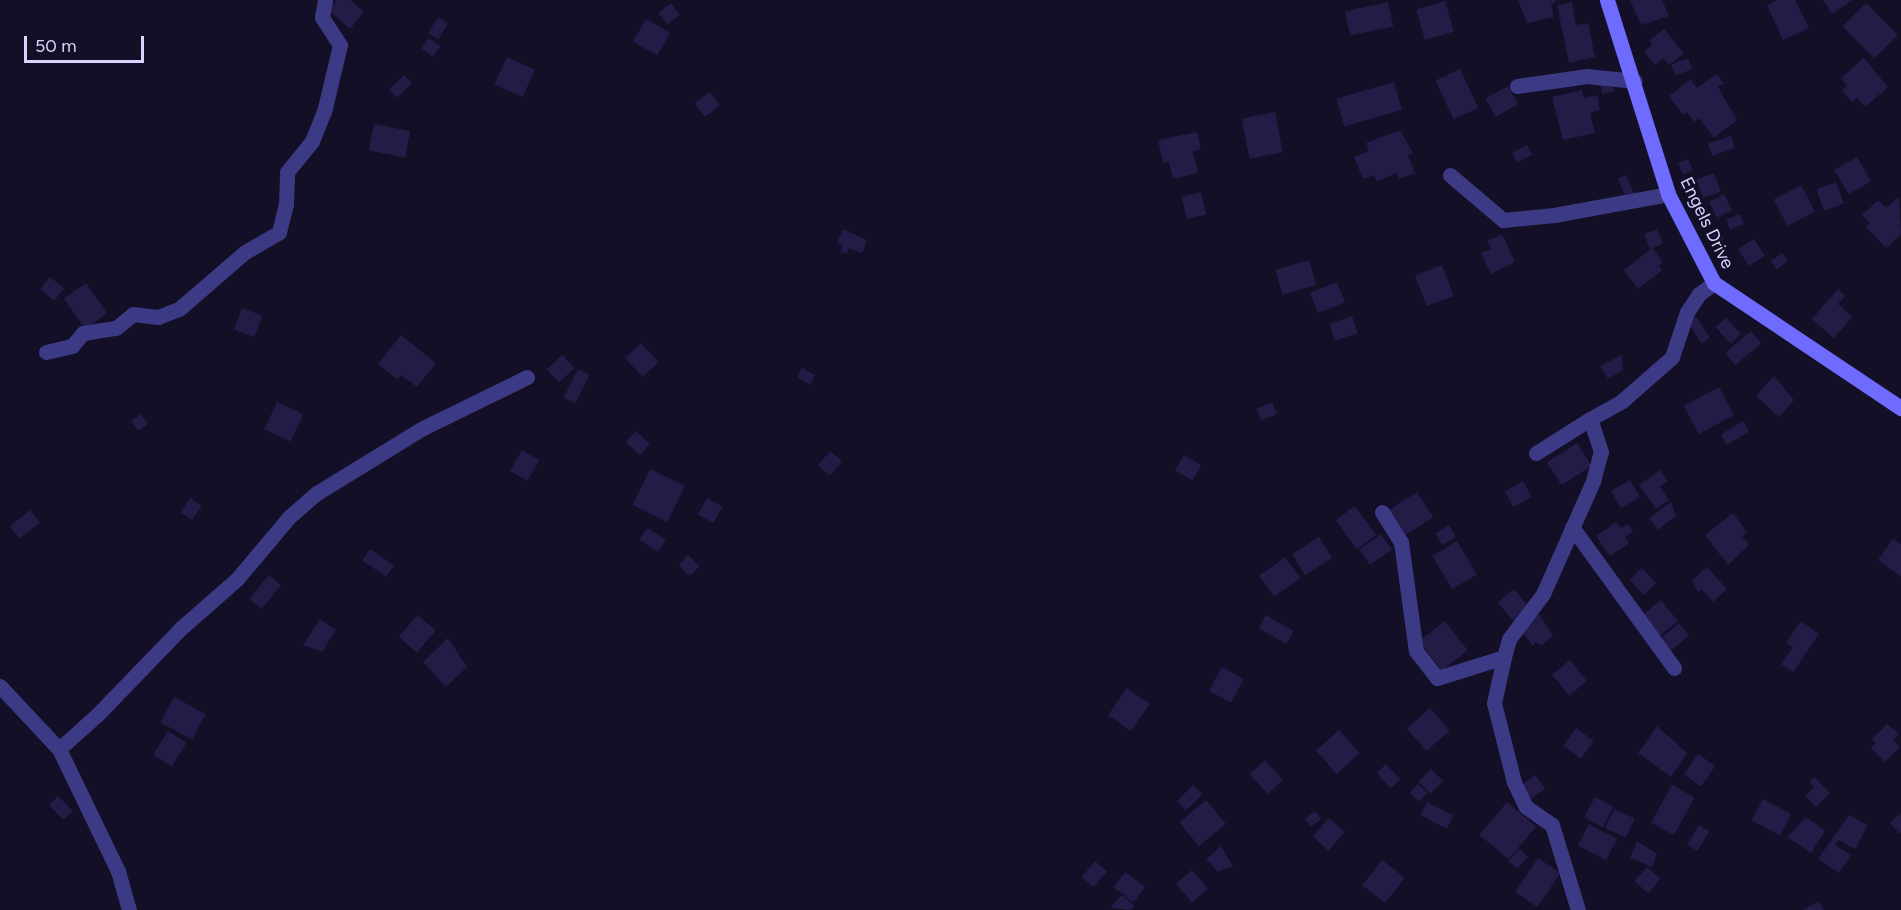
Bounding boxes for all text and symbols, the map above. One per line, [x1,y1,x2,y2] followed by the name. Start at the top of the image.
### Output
[27,24,147,62] scale bar
[35,35,77,57] text: 50 m
[1675,174,1739,272] street label: Engels Drive

